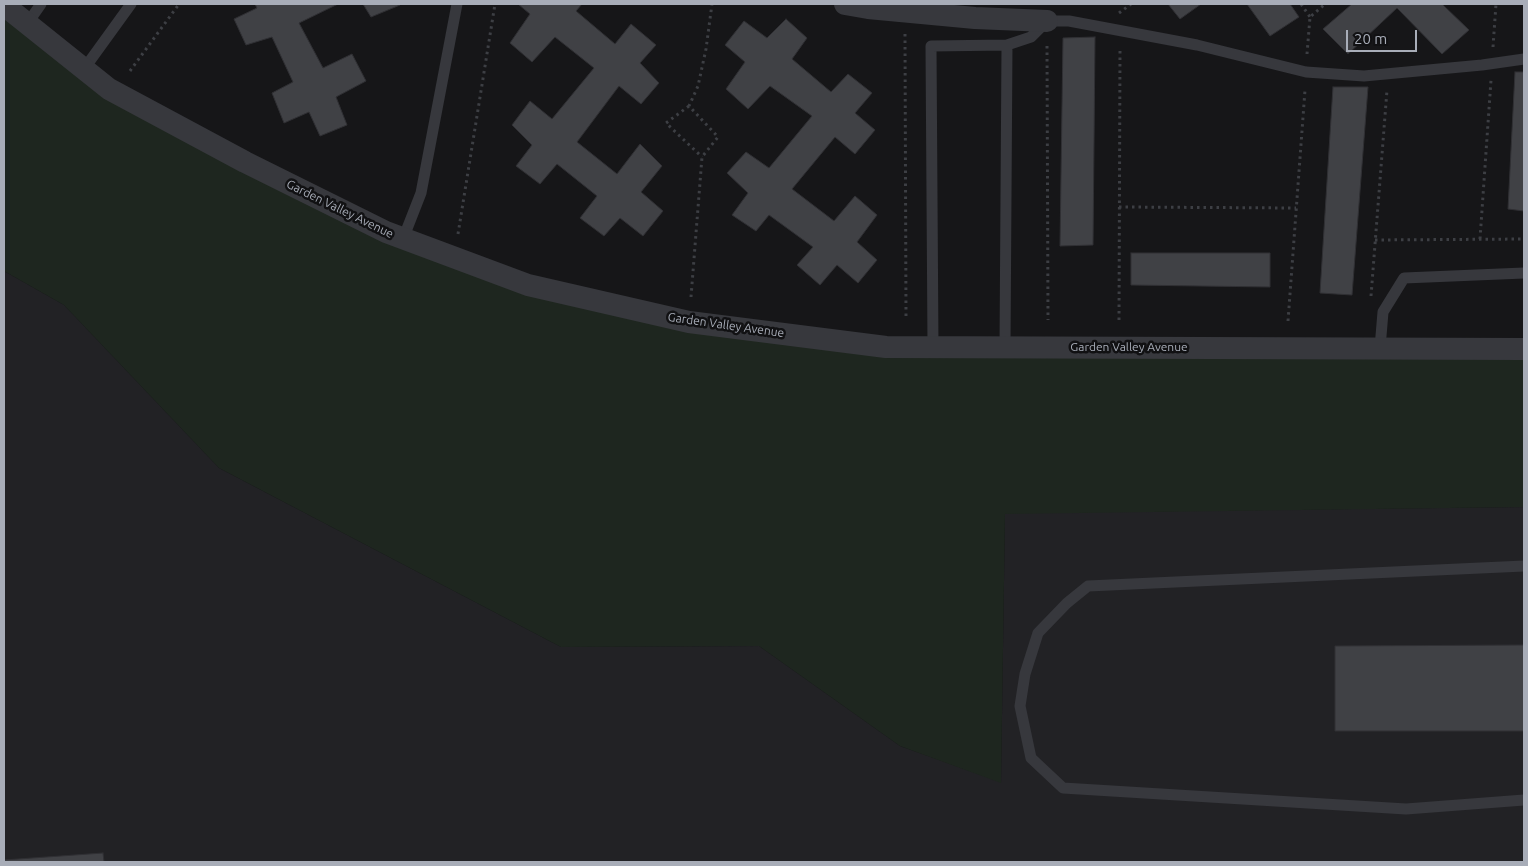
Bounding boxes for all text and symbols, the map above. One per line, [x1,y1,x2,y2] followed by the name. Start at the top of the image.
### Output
[1348,20,1419,52] scale bar
[1354,30,1387,47] text: 20 m
[284,177,396,241] street label: Garden Valley Avenue
[667,310,785,340] street label: Garden Valley Avenue
[1070,340,1188,354] street label: Garden Valley Avenue

